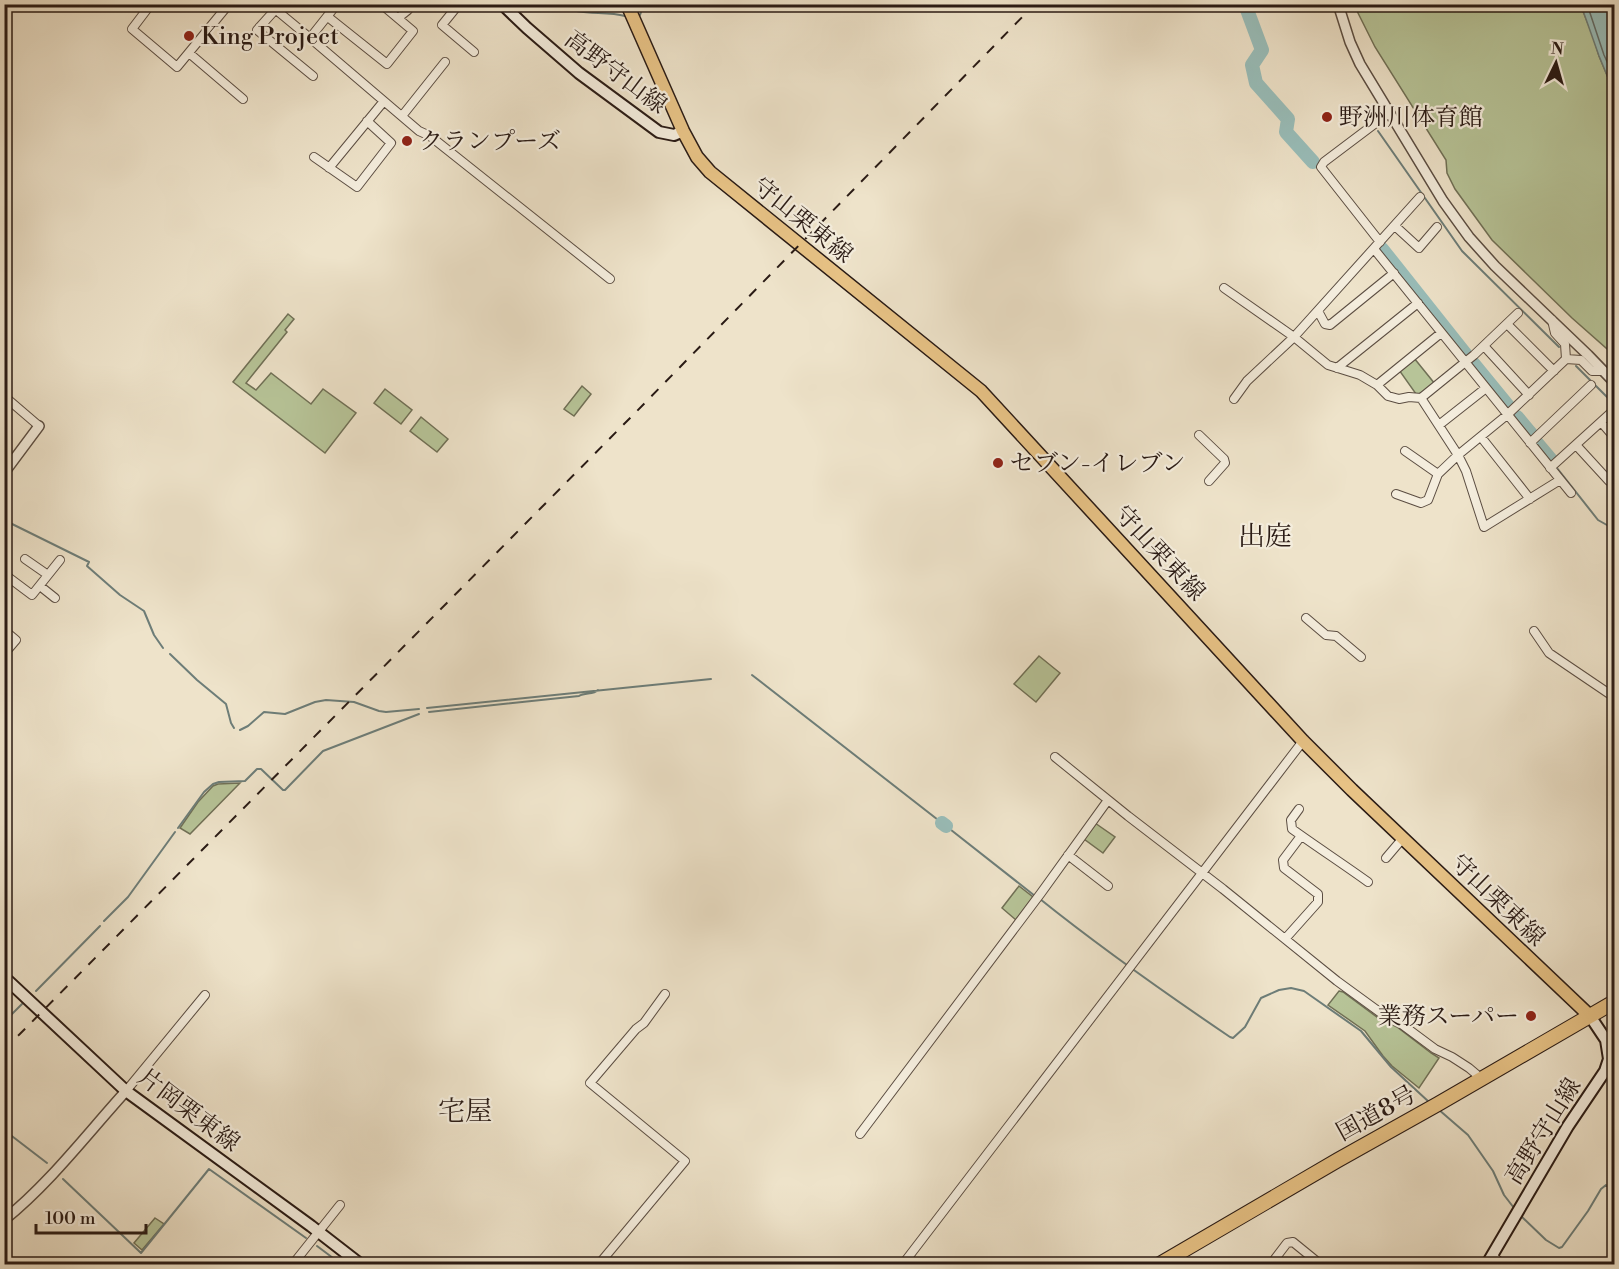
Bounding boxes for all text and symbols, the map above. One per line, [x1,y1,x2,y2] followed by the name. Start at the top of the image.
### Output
[201,22,339,52] place label: King Project
[558,25,672,121] street label: 高野守山線
[182,29,196,43] marker: King Project
[1526,33,1586,93] north arrow
[1550,39,1565,60] text: N
[1339,103,1483,133] place label: 野洲川体育館
[1320,110,1334,124] marker: 野洲川体育館
[419,127,561,157] place label: クランプーズ
[400,134,414,148] marker: クランプーズ
[746,171,858,270] street label: 守山栗東線
[1010,449,1186,479] place label: セブン-イレブン
[991,456,1005,470] marker: セブン-イレブン
[1107,500,1211,608] street label: 守山栗東線
[1238,520,1292,554] district label: 出庭
[1444,848,1551,953] street label: 守山栗東線
[1377,1002,1519,1032] place label: 業務スーパー
[1524,1009,1538,1023] marker: 業務スーパー
[131,1063,245,1159] street label: 片岡栗東線
[1499,1073,1588,1190] street label: 高野守山線
[1331,1080,1422,1148] street label: 国道8号
[438,1095,492,1129] district label: 宅屋
[36,1197,146,1235] scale bar
[45,1207,96,1230] text: 100 m

